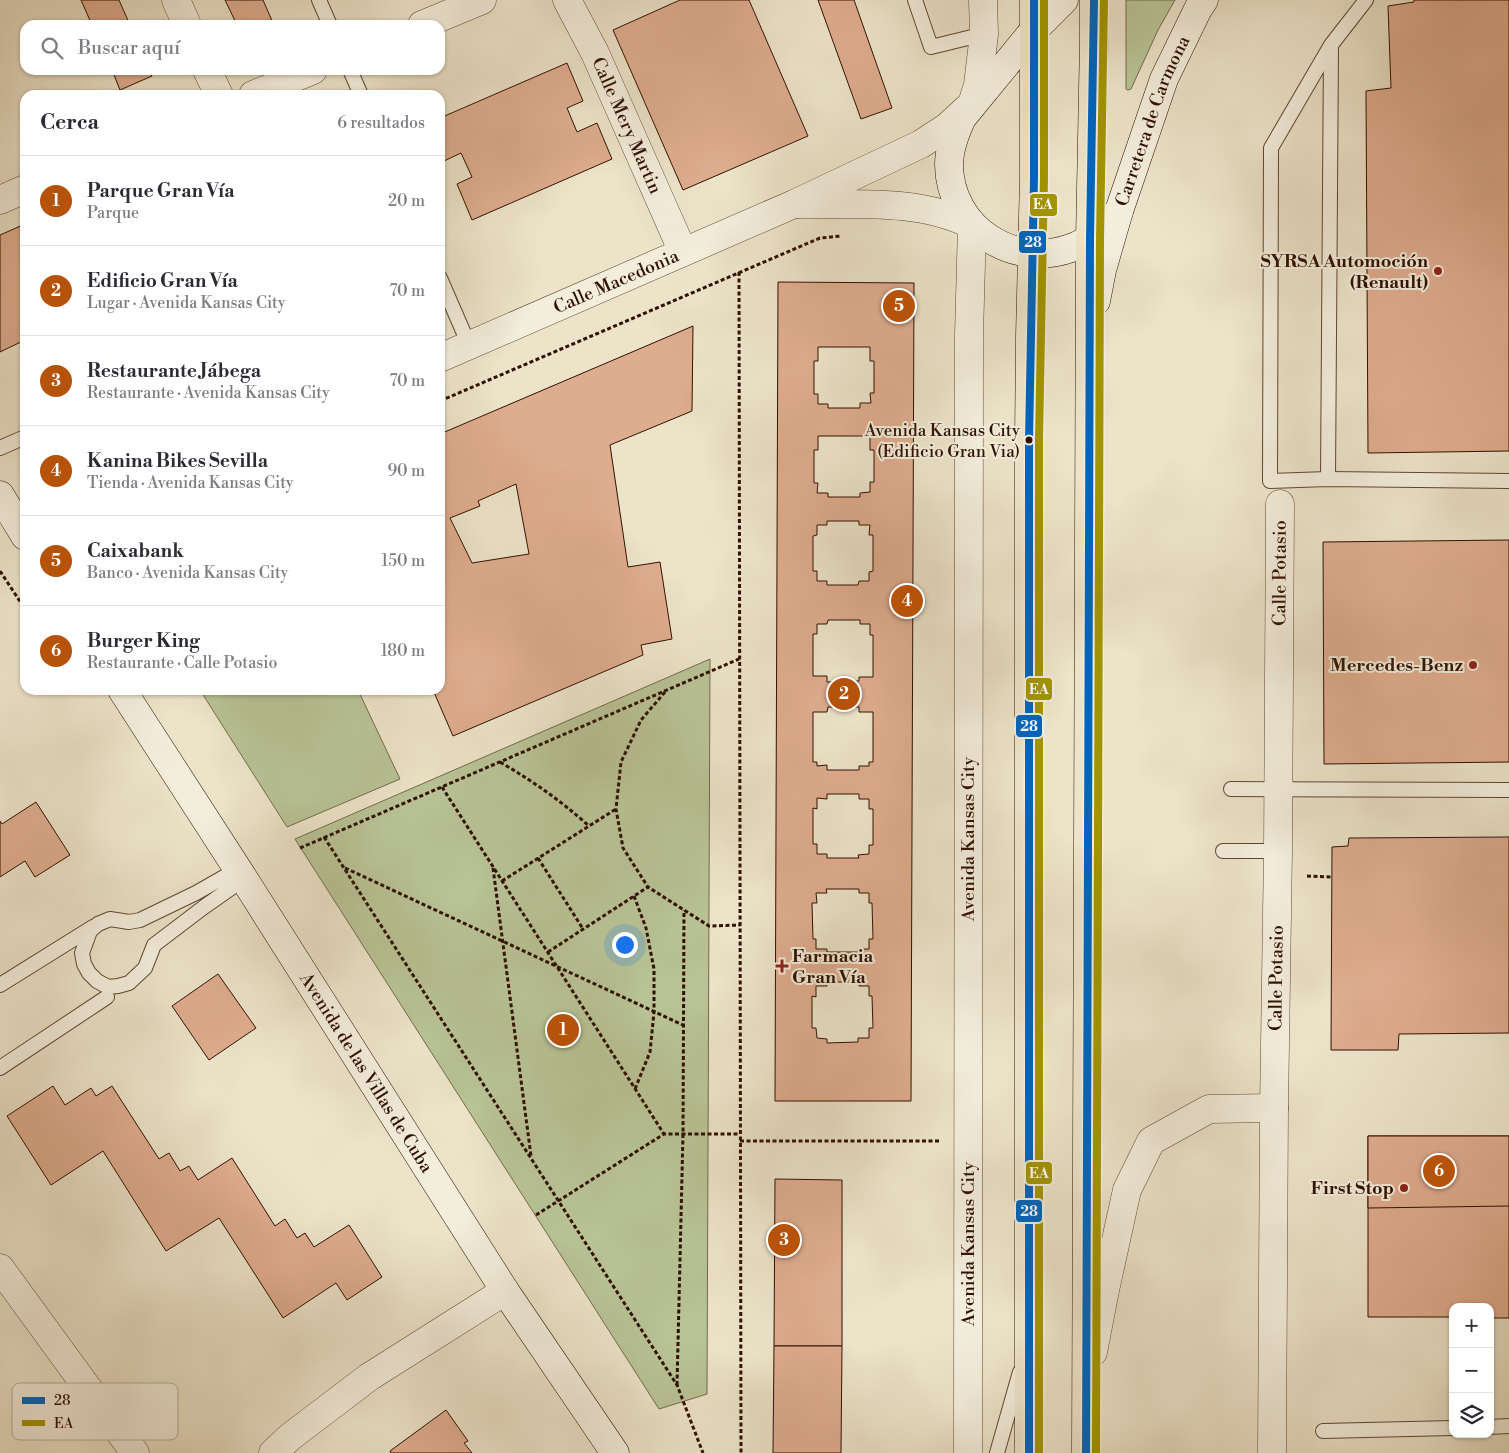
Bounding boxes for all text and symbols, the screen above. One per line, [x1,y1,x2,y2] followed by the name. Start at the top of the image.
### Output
[20,20,445,75] search box
[1110,31,1196,209] street label: Carretera de Carmona
[38,34,66,62] icon: search
[78,36,180,60] text: Buscar aquí
[586,54,667,198] street label: Calle Mery Martin
[40,110,99,136] text: Cerca
[337,113,425,133] text: 6 resultados
[87,179,234,203] text: Parque Gran Vía
[52,191,60,211] text: 1
[388,191,425,211] text: 20 m
[1029,193,1058,217] line badge: EA
[1033,196,1054,214] text: EA
[87,203,139,223] text: Parque
[1018,230,1047,254] line badge: 28
[1024,234,1042,252] text: 28
[550,244,683,319] street label: Calle Macedonia
[1261,250,1428,294] place label: SYRSA Automoción (Renault)
[1432,265,1444,277] marker: SYRSA Automoción (Renault)
[87,269,238,293] text: Edificio Gran Vía
[51,281,61,301] text: 2
[389,281,425,301] text: 70 m
[883,287,915,325] pin: 5
[87,293,285,313] text: Lugar · Avenida Kansas City
[87,359,261,383] text: Restaurante Jábega
[51,371,61,391] text: 3
[389,371,425,391] text: 70 m
[87,383,330,403] text: Restaurante · Avenida Kansas City
[864,420,1021,463] place label: Avenida Kansas City (Edificio Gran Via)
[1024,435,1034,445] marker: Avenida Kansas City (Edificio Gran Via)
[87,449,268,473] text: Kanina Bikes Sevilla
[51,461,61,481] text: 4
[387,461,425,481] text: 90 m
[87,473,294,493] text: Tienda · Avenida Kansas City
[1268,520,1292,626] street label: Calle Potasio
[87,539,184,563] text: Caixabank
[51,551,61,571] text: 5
[381,551,425,571] text: 150 m
[87,563,288,583] text: Banco · Avenida Kansas City
[891,582,923,620] pin: 4
[87,629,200,653] text: Burger King
[51,641,61,661] text: 6
[381,641,425,661] text: 180 m
[87,653,278,673] text: Restaurante · Calle Potasio
[1330,654,1463,677] place label: Mercedes-Benz
[1467,659,1479,671] marker: Mercedes-Benz
[828,675,860,713] pin: 2
[1025,677,1053,701] line badge: EA
[1029,681,1050,699] text: EA
[1015,714,1043,738] line badge: 28
[1020,718,1038,736] text: 28
[957,757,980,922] street label: Avenida Kansas City
[1264,925,1289,1031] street label: Calle Potasio
[612,932,638,958] your location
[792,945,873,989] place label: Farmacia Gran Vía
[776,960,788,972] marker: Farmacia Gran Vía
[294,968,439,1178] street label: Avenida de las Villas de Cuba
[547,1011,579,1049] pin: 1
[1423,1152,1455,1190] pin: 6
[1025,1161,1053,1185] line badge: EA
[957,1162,980,1327] street label: Avenida Kansas City
[1029,1165,1050,1183] text: EA
[1311,1177,1394,1200] place label: First Stop
[1398,1182,1410,1194] marker: First Stop
[1015,1199,1043,1223] line badge: 28
[1020,1203,1038,1221] text: 28
[768,1221,800,1259] pin: 3
[1449,1303,1494,1438] map controls
[1449,1303,1494,1348] button: +
[1449,1348,1494,1393] button: −
[12,1383,178,1440] legend
[54,1392,71,1410] text: 28
[1449,1393,1494,1438] button: layers
[54,1415,74,1433] text: EA

